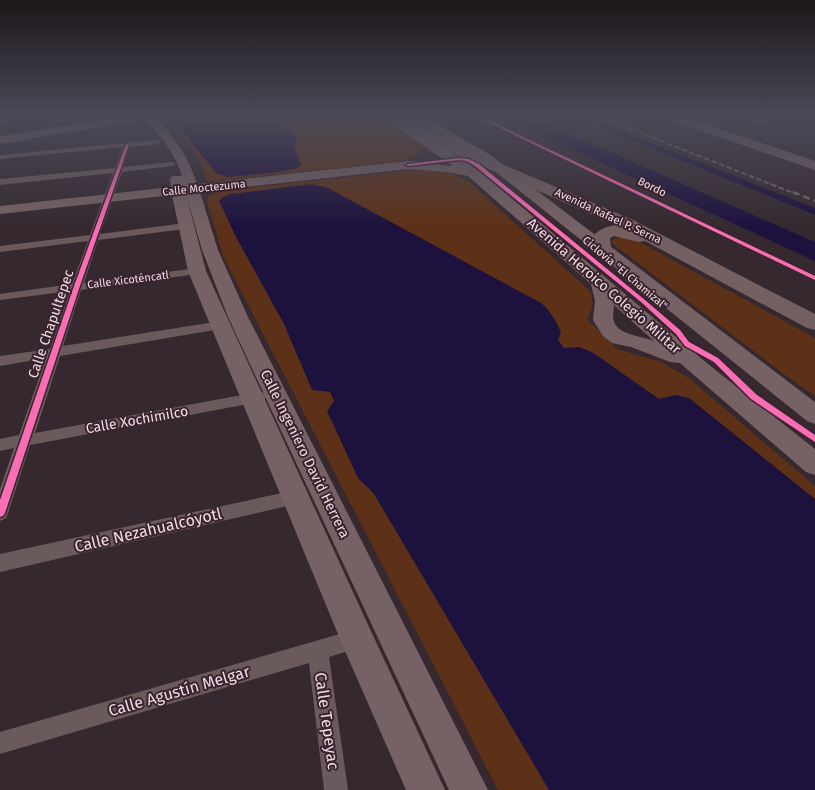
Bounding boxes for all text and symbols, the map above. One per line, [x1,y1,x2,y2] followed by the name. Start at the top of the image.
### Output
[636,175,668,199] street label: Bordo
[162,177,246,199] street label: Calle Moctezuma
[553,186,663,246] street label: Avenida Rafael P. Serna
[524,215,685,358] street label: Avenida Heroico Colegio Militar
[580,234,670,312] street label: Ciclovía "El Chamizal"
[24,267,78,381] street label: Calle Chapultepec
[86,269,170,291] street label: Calle Xicoténcatl
[257,367,353,541] street label: Calle Ingeniero David Herrera
[85,403,189,437] street label: Calle Xochimilco
[73,504,224,556] street label: Calle Nezahualcóyotl
[106,661,253,720] street label: Calle Agustín Melgar
[311,671,343,771] street label: Calle Tepeyac

